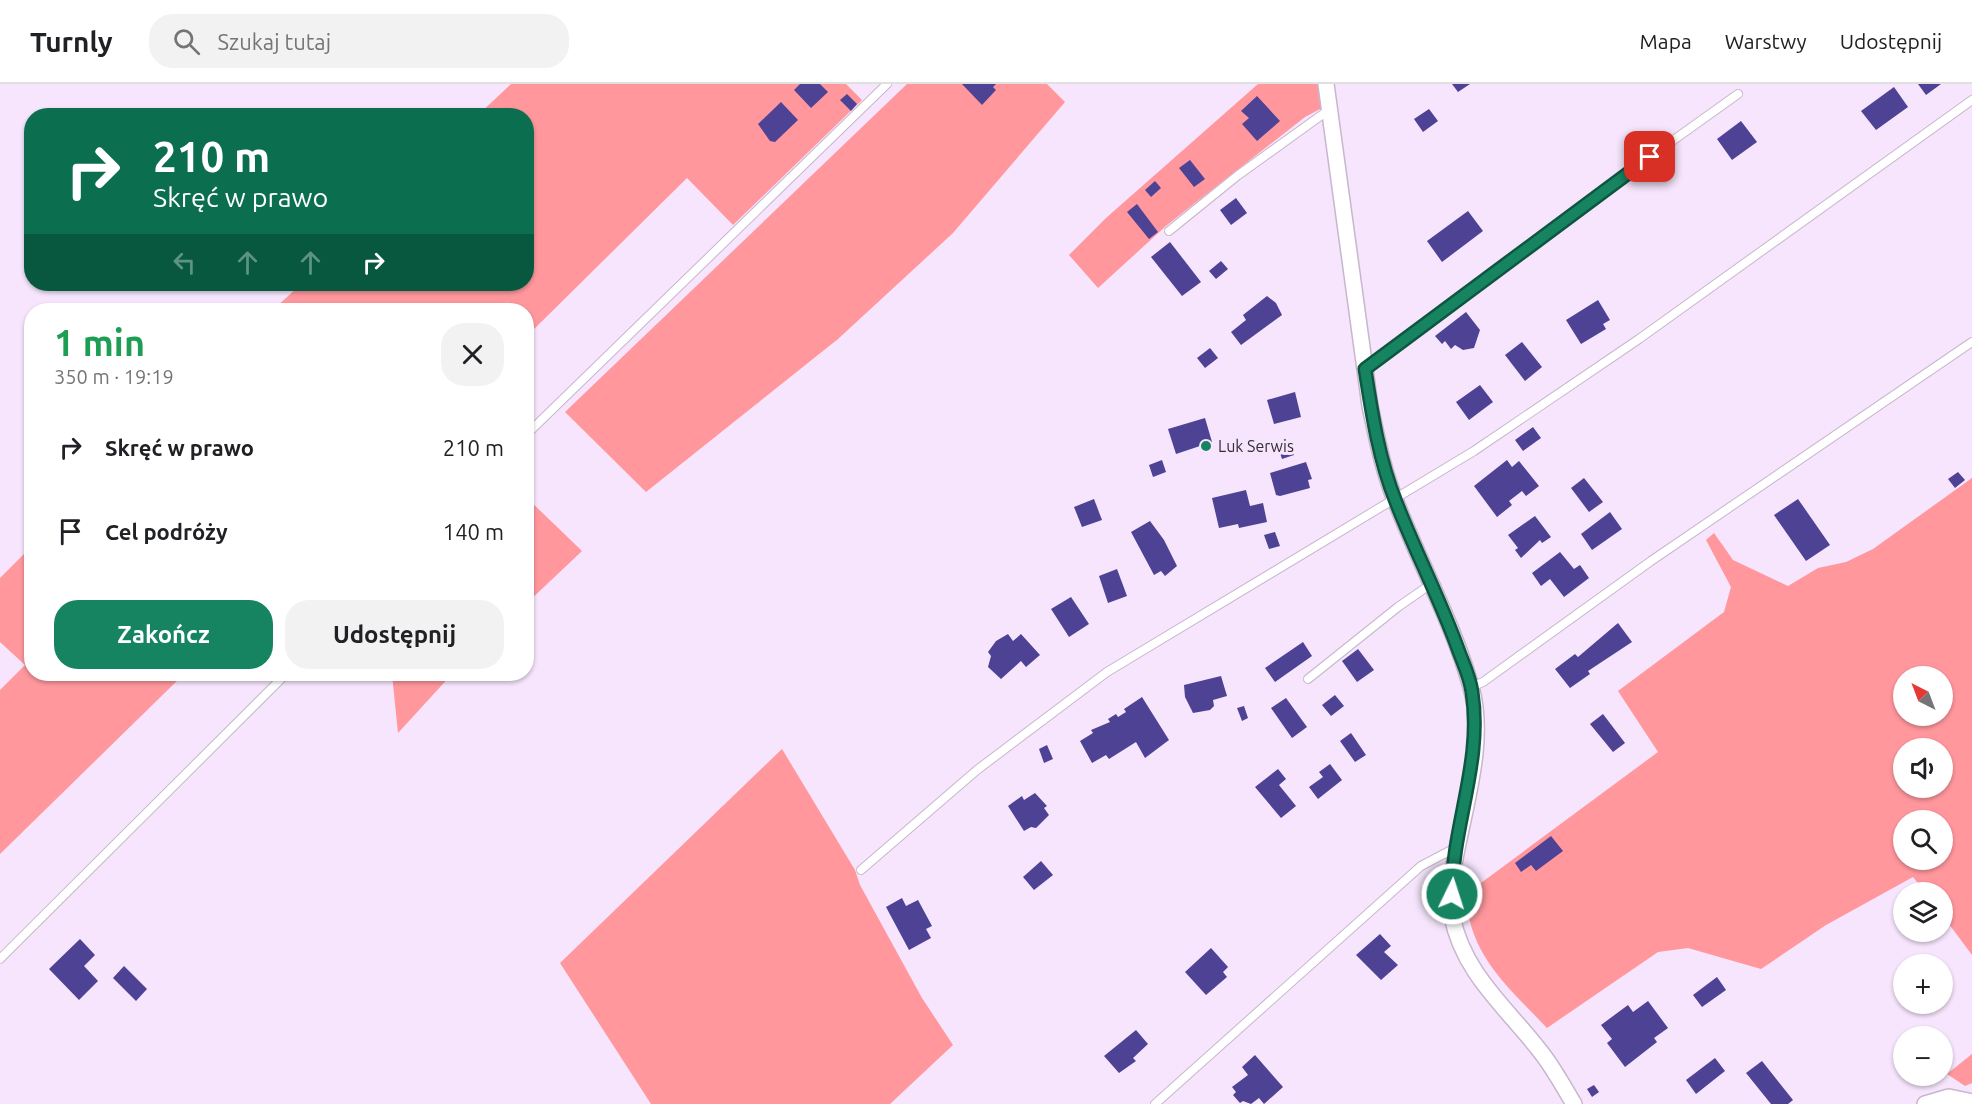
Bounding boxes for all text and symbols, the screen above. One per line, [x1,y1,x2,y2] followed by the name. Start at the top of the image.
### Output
[149,14,569,68] search box
[170,25,203,58] icon: search
[30,26,113,57] text: Turnly
[218,29,331,54] text: Szukaj tutaj
[1640,29,1692,53] text: Mapa
[1725,29,1807,53] text: Warstwy
[1840,29,1942,53] text: Udostępnij
[1624,131,1675,182] pin
[54,132,132,210] icon: right
[153,133,270,180] text: 210 m
[1633,140,1666,173] icon: arrive
[153,182,328,212] text: Skręć w prawo
[168,246,201,279] icon: left
[231,246,264,279] icon: ahead
[294,246,327,279] icon: ahead
[357,246,390,279] icon: right
[54,322,145,363] text: 1 min
[441,323,504,386] button: close
[54,365,174,388] text: 350 m · 19:19
[54,431,87,464] icon: right
[105,435,254,460] text: Skręć w prawo
[443,435,504,460] text: 210 m
[1218,437,1294,455] place label: Luk Serwis
[1199,439,1213,453] marker: Luk Serwis
[54,515,87,548] icon: arrive
[105,519,228,544] text: Cel podróży
[443,519,504,544] text: 140 m
[54,600,273,669] button: Zakończ
[285,600,504,669] button: Udostępnij
[1893,666,1953,726] north arrow
[1893,666,1953,1086] map controls
[1893,738,1953,798] button: sound
[1893,810,1953,870] button: search
[1420,862,1484,926] position arrow
[1893,882,1953,942] button: layers
[1893,954,1953,1014] button: +
[1893,1026,1953,1086] button: −

